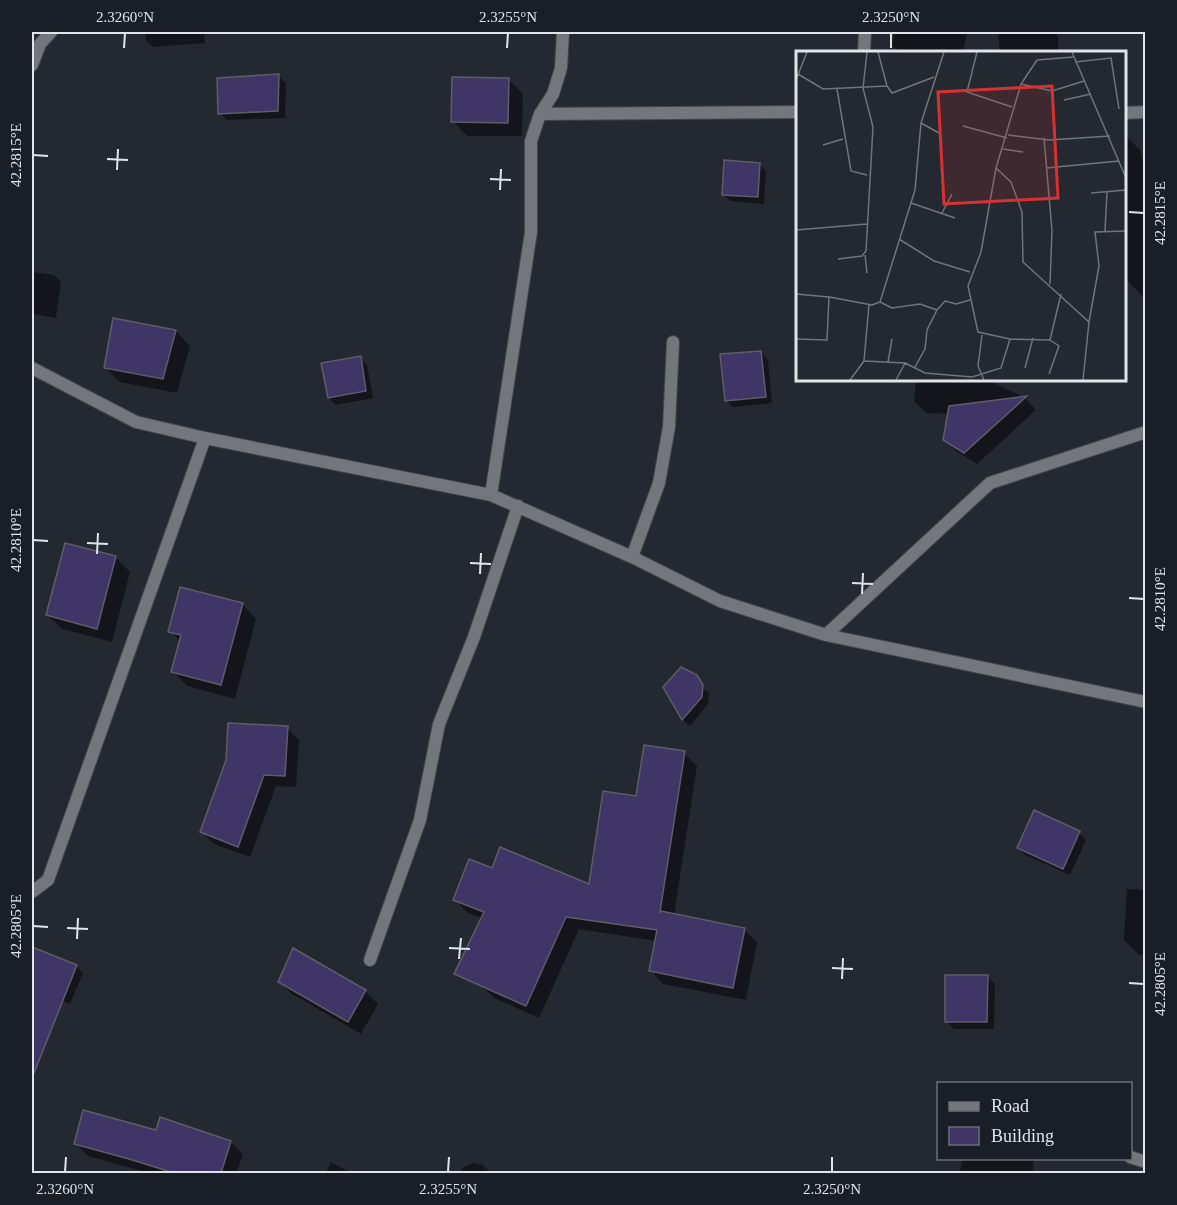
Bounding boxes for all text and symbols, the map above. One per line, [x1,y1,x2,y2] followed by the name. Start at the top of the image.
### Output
[96,9,154,25] text: 2.3260°N
[479,9,537,25] text: 2.3255°N
[862,9,920,25] text: 2.3250°N
[796,51,1126,381] inset map
[8,123,24,187] text: 42.2815°E
[1152,181,1168,245] text: 42.2815°E
[8,508,24,572] text: 42.2810°E
[1152,567,1168,631] text: 42.2810°E
[8,894,24,958] text: 42.2805°E
[1152,952,1168,1016] text: 42.2805°E
[937,1082,1132,1160] legend
[991,1096,1029,1116] text: Road
[991,1126,1054,1146] text: Building
[36,1181,94,1197] text: 2.3260°N
[419,1181,477,1197] text: 2.3255°N
[803,1181,861,1197] text: 2.3250°N

